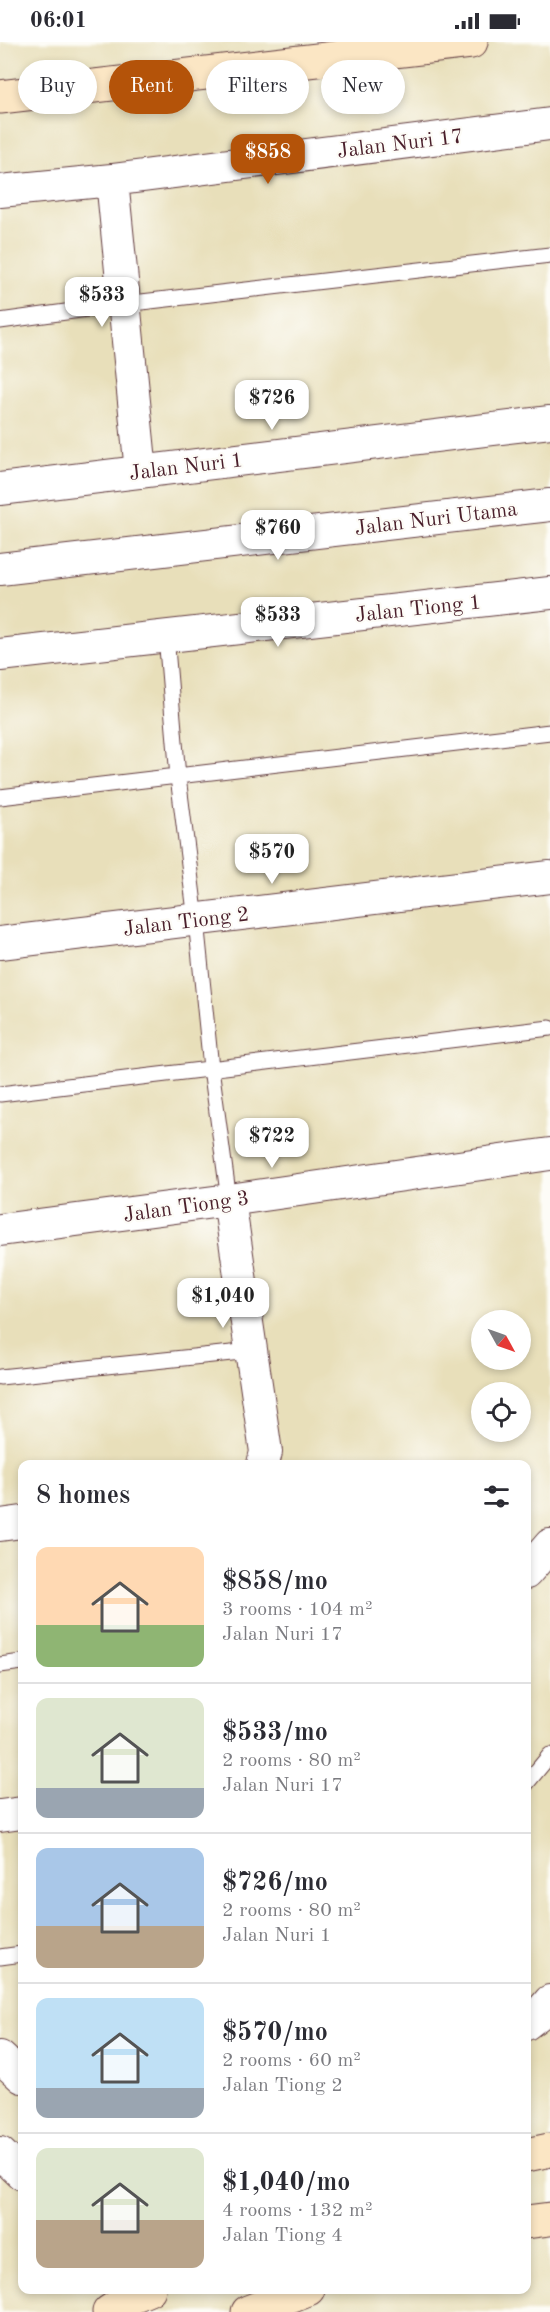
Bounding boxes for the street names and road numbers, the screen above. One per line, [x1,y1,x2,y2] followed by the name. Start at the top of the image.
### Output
[336,126,464,163] street label: Jalan Nuri 17
[128,450,244,485] street label: Jalan Nuri 1
[354,499,519,540] street label: Jalan Nuri Utama
[354,592,482,627] street label: Jalan Tiong 1
[122,904,250,941] street label: Jalan Tiong 2
[122,1188,250,1227] street label: Jalan Tiong 3

